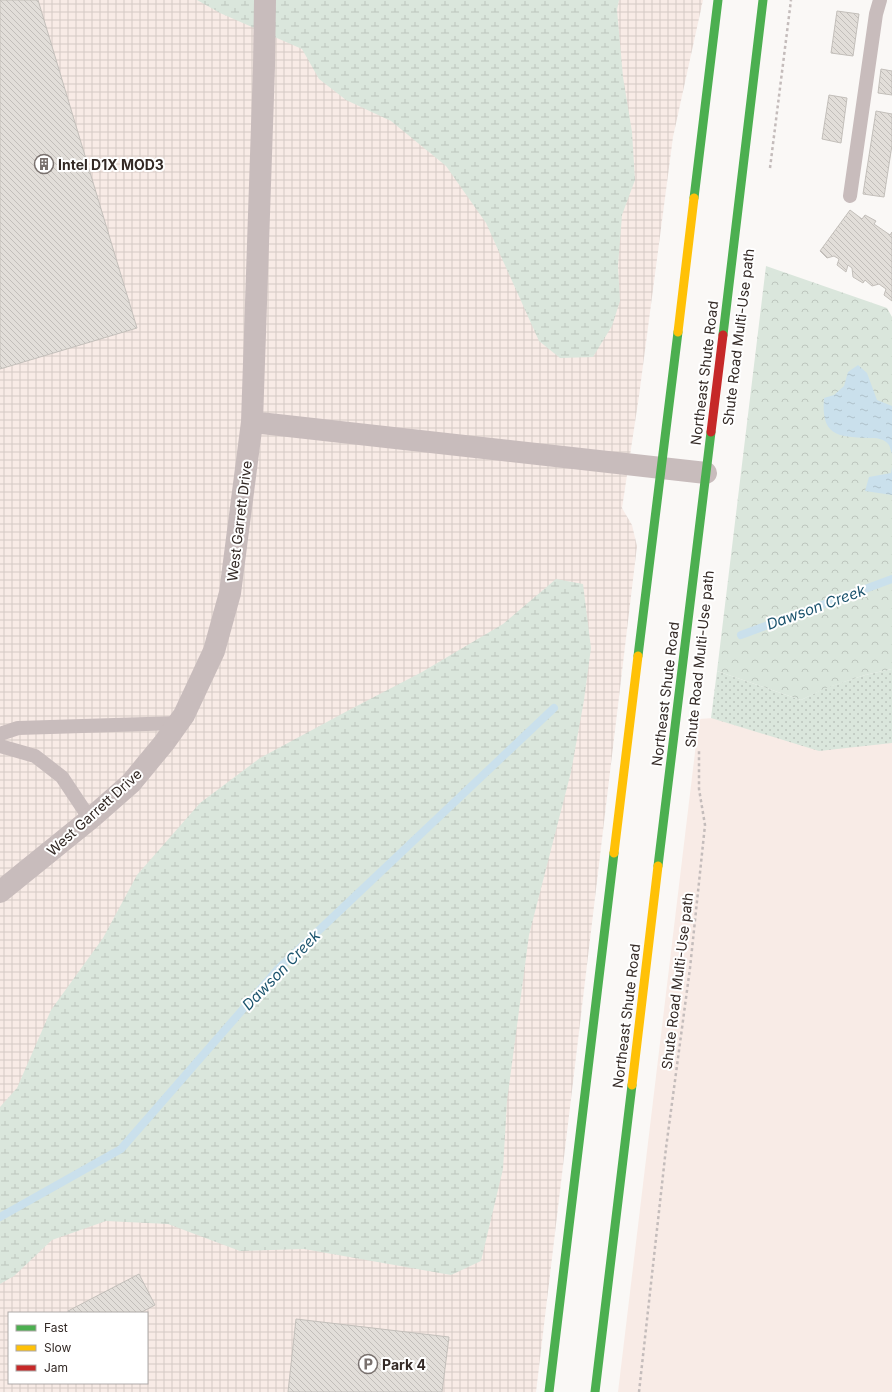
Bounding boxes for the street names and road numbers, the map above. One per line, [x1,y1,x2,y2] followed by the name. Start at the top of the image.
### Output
[719,248,757,426] street label: Shute Road Multi-Use path
[687,300,721,446] street label: Northeast Shute Road
[223,460,255,582] street label: West Garrett Drive
[681,570,717,748] street label: Shute Road Multi-Use path
[648,621,682,767] street label: Northeast Shute Road
[43,765,145,859] street label: West Garrett Drive
[658,892,696,1070] street label: Shute Road Multi-Use path
[609,943,643,1089] street label: Northeast Shute Road

